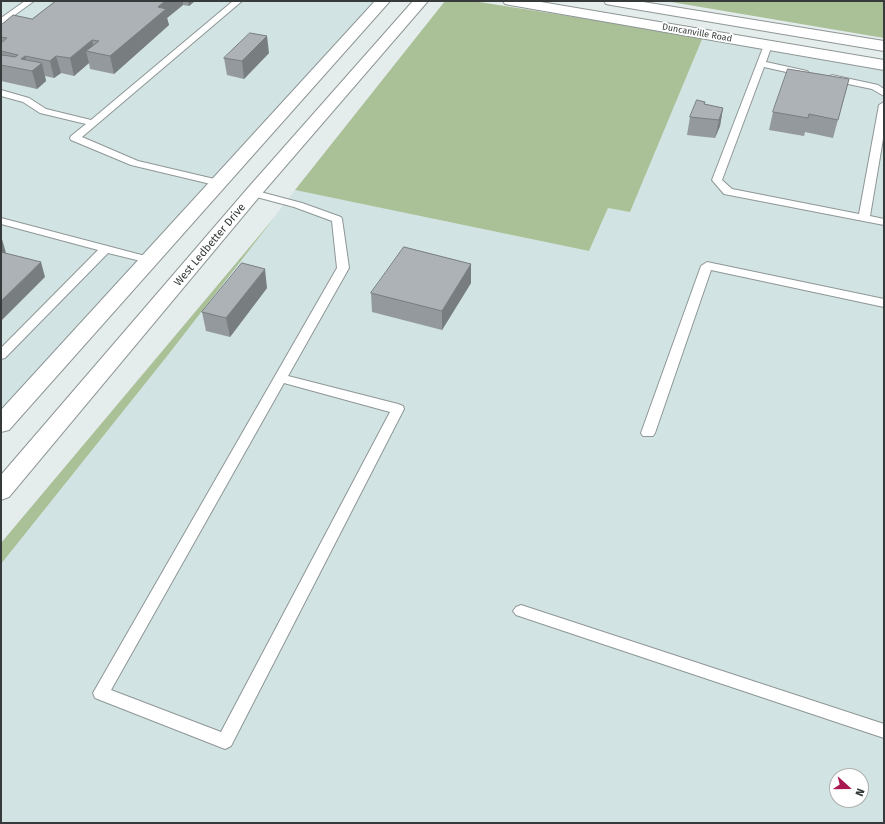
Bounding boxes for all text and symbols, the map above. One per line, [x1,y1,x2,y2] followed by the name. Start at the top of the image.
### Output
[661,22,733,44] street label: Duncanville Road
[172,201,248,289] street label: West Ledbetter Drive
[829,768,869,808] north arrow
[852,786,867,798] text: N

